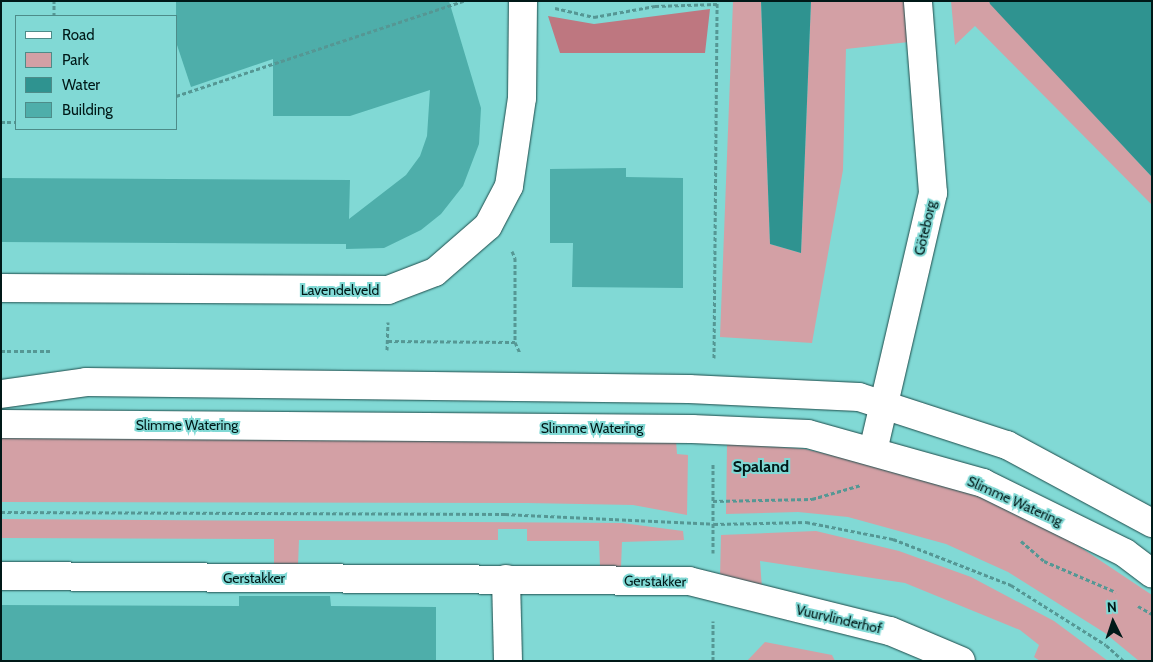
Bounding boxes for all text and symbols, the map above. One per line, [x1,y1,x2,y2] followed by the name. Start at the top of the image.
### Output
[15,15,178,130] legend
[62,26,95,44] text: Road
[62,51,89,69] text: Park
[62,76,100,94] text: Water
[62,101,113,119] text: Building
[911,199,939,257] street label: Göteborg
[301,282,379,298] street label: Lavendelveld
[136,417,238,433] street label: Slimme Watering
[541,420,643,436] street label: Slimme Watering
[733,457,789,477] district label: Spaland
[965,472,1065,530] street label: Slimme Watering
[223,570,285,586] street label: Gerstakker
[624,572,686,590] street label: Gerstakker
[1088,597,1138,647] north arrow
[1106,598,1118,616] text: N
[795,601,883,637] street label: Vuurvlinderhof

